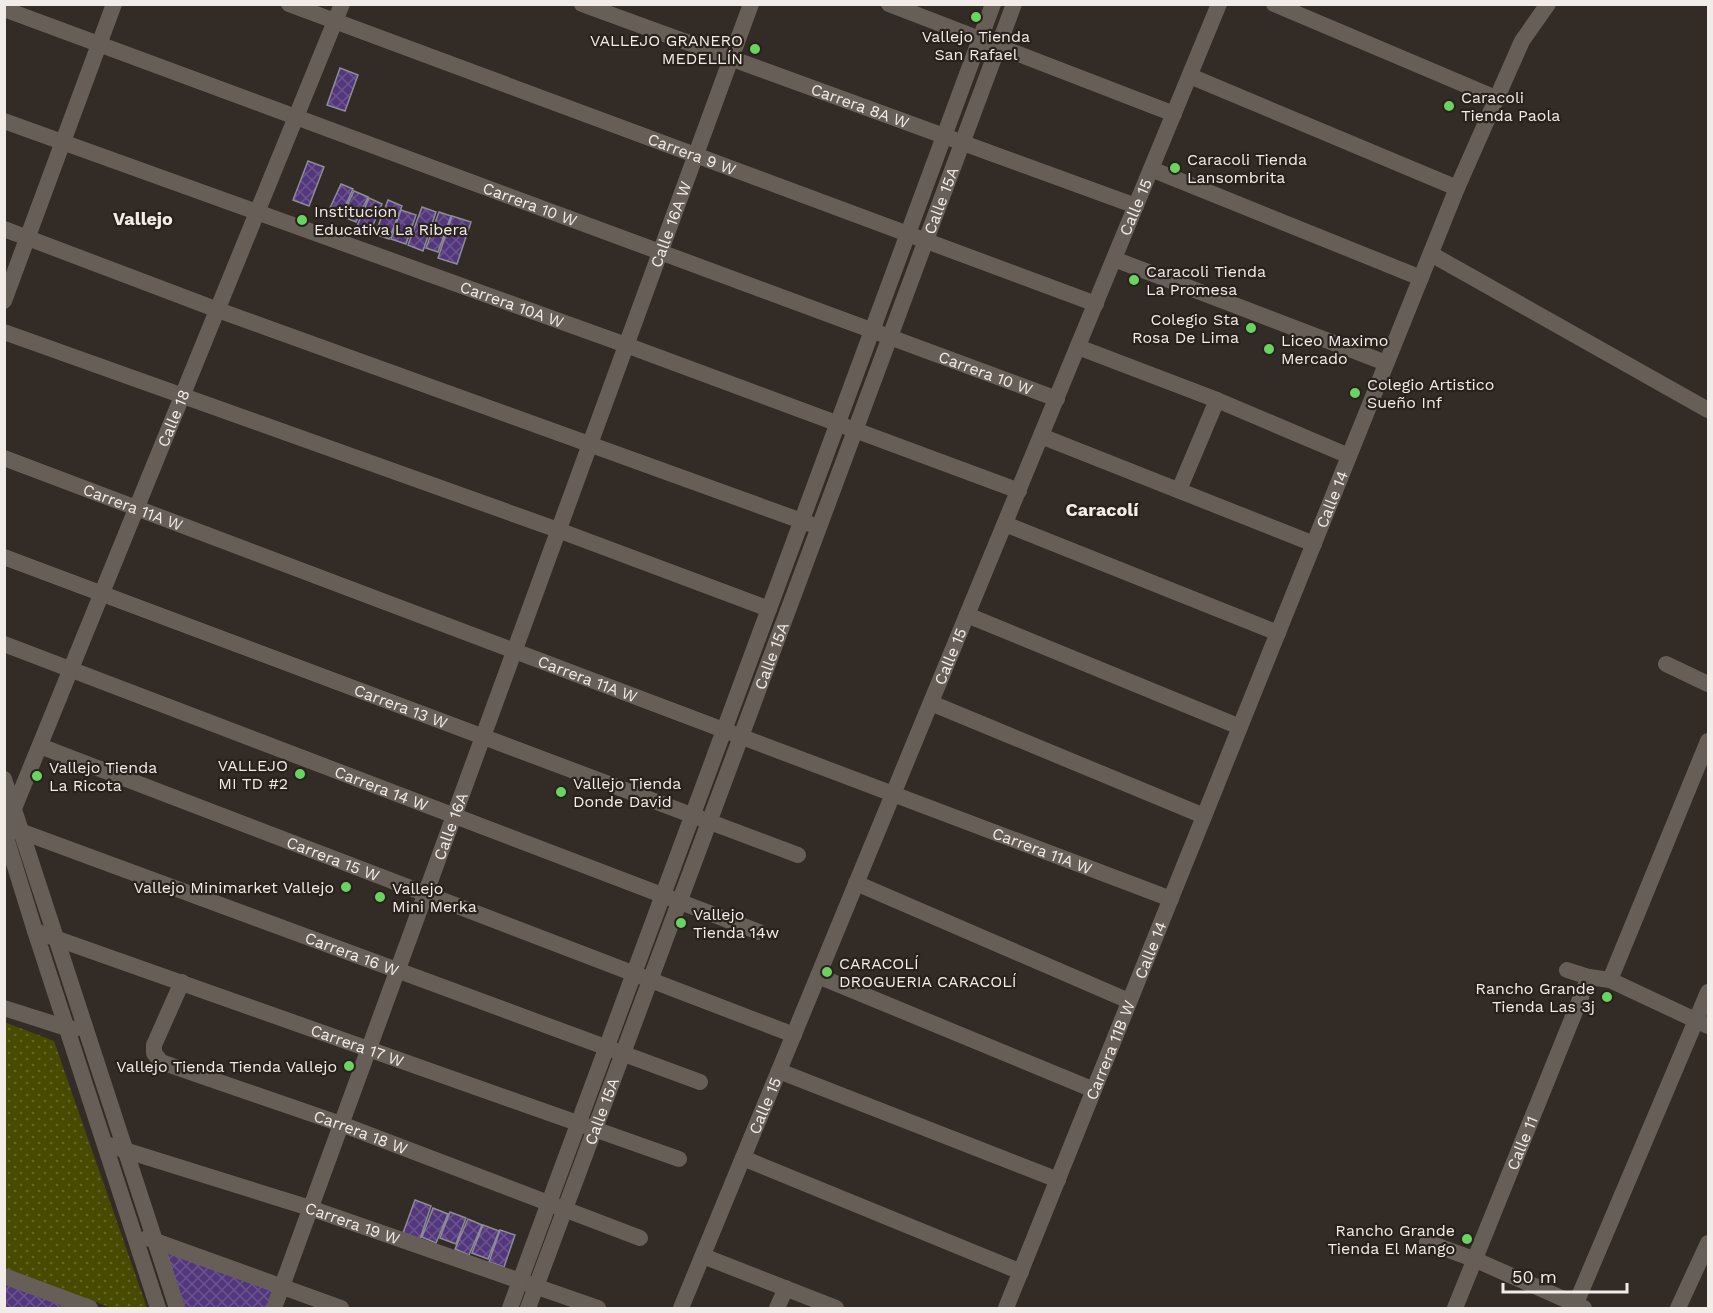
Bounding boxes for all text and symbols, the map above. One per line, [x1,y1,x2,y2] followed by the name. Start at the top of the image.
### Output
[969,10,983,24] marker: Vallejo Tienda San Rafael
[922,27,1030,64] place label: Vallejo Tienda San Rafael
[590,31,743,68] place label: VALLEJO GRANERO MEDELLÍN
[748,42,762,56] marker: VALLEJO GRANERO MEDELLÍN
[808,79,911,132] street label: Carrera 8A W
[1461,88,1560,125] place label: Caracoli Tienda Paola
[1442,99,1456,113] marker: Caracoli Tienda Paola
[645,129,739,179] street label: Carrera 9 W
[1187,150,1307,187] place label: Caracoli Tienda Lansombrita
[1168,161,1182,175] marker: Caracoli Tienda Lansombrita
[920,164,963,237] street label: Calle 15A
[1116,176,1156,238] street label: Calle 15
[480,178,580,230] street label: Carrera 10 W
[646,179,695,270] street label: Calle 16A W
[314,202,468,239] place label: Institucion Educativa La Ribera
[113,208,173,229] district label: Vallejo
[295,213,309,227] marker: Institucion Educativa La Ribera
[1146,262,1266,299] place label: Caracoli Tienda La Promesa
[1127,273,1141,287] marker: Caracoli Tienda La Promesa
[457,277,566,332] street label: Carrera 10A W
[1132,310,1239,347] place label: Colegio Sta Rosa De Lima
[1244,321,1258,335] marker: Colegio Sta Rosa De Lima
[1281,331,1388,368] place label: Liceo Maximo Mercado
[1262,342,1276,356] marker: Liceo Maximo Mercado
[936,347,1035,399] street label: Carrera 10 W
[1367,375,1494,412] place label: Colegio Artistico Sueño Inf
[1348,386,1362,400] marker: Colegio Artistico Sueño Inf
[153,387,194,450] street label: Calle 18
[1312,468,1352,531] street label: Calle 14
[80,480,185,535] street label: Carrera 11A W
[1066,499,1139,520] district label: Caracolí
[750,619,793,692] street label: Calle 15A
[930,625,971,688] street label: Calle 15
[535,652,640,707] street label: Carrera 11A W
[351,680,450,733] street label: Carrera 13 W
[218,756,288,793] place label: VALLEJO MI TD #2
[49,758,157,795] place label: Vallejo Tienda La Ricota
[332,762,431,815] street label: Carrera 14 W
[293,767,307,781] marker: VALLEJO MI TD #2
[30,769,44,783] marker: Vallejo Tienda La Ricota
[573,774,681,811] place label: Vallejo Tienda Donde David
[554,785,568,799] marker: Vallejo Tienda Donde David
[430,789,472,863] street label: Calle 16A
[990,823,1095,878] street label: Carrera 11A W
[284,832,382,885] street label: Carrera 15 W
[134,878,334,897] place label: Vallejo Minimarket Vallejo
[392,879,477,916] place label: Vallejo Mini Merka
[339,880,353,894] marker: Vallejo Minimarket Vallejo
[373,890,387,904] marker: Vallejo Mini Merka
[693,905,779,942] place label: Vallejo Tienda 14w
[674,916,688,930] marker: Vallejo Tienda 14w
[1131,918,1171,982] street label: Calle 14
[302,928,401,980] street label: Carrera 16 W
[839,954,1017,991] place label: CARACOLÍ DROGUERIA CARACOLÍ
[820,965,834,979] marker: CARACOLÍ DROGUERIA CARACOLÍ
[1475,979,1595,1016] place label: Rancho Grande Tienda Las 3j
[1600,990,1614,1004] marker: Rancho Grande Tienda Las 3j
[1082,998,1139,1103] street label: Carrera 11B W
[308,1020,406,1071] street label: Carrera 17 W
[116,1057,337,1076] place label: Vallejo Tienda Tienda Vallejo
[342,1059,356,1073] marker: Vallejo Tienda Tienda Vallejo
[745,1074,785,1137] street label: Calle 15
[581,1075,623,1148] street label: Calle 15A
[311,1106,410,1159] street label: Carrera 18 W
[1503,1113,1542,1173] street label: Calle 11
[303,1198,402,1248] street label: Carrera 19 W
[1327,1221,1455,1258] place label: Rancho Grande Tienda El Mango
[1460,1232,1474,1246] marker: Rancho Grande Tienda El Mango
[1503,1256,1628,1294] scale bar
[1512,1266,1557,1287] text: 50 m

